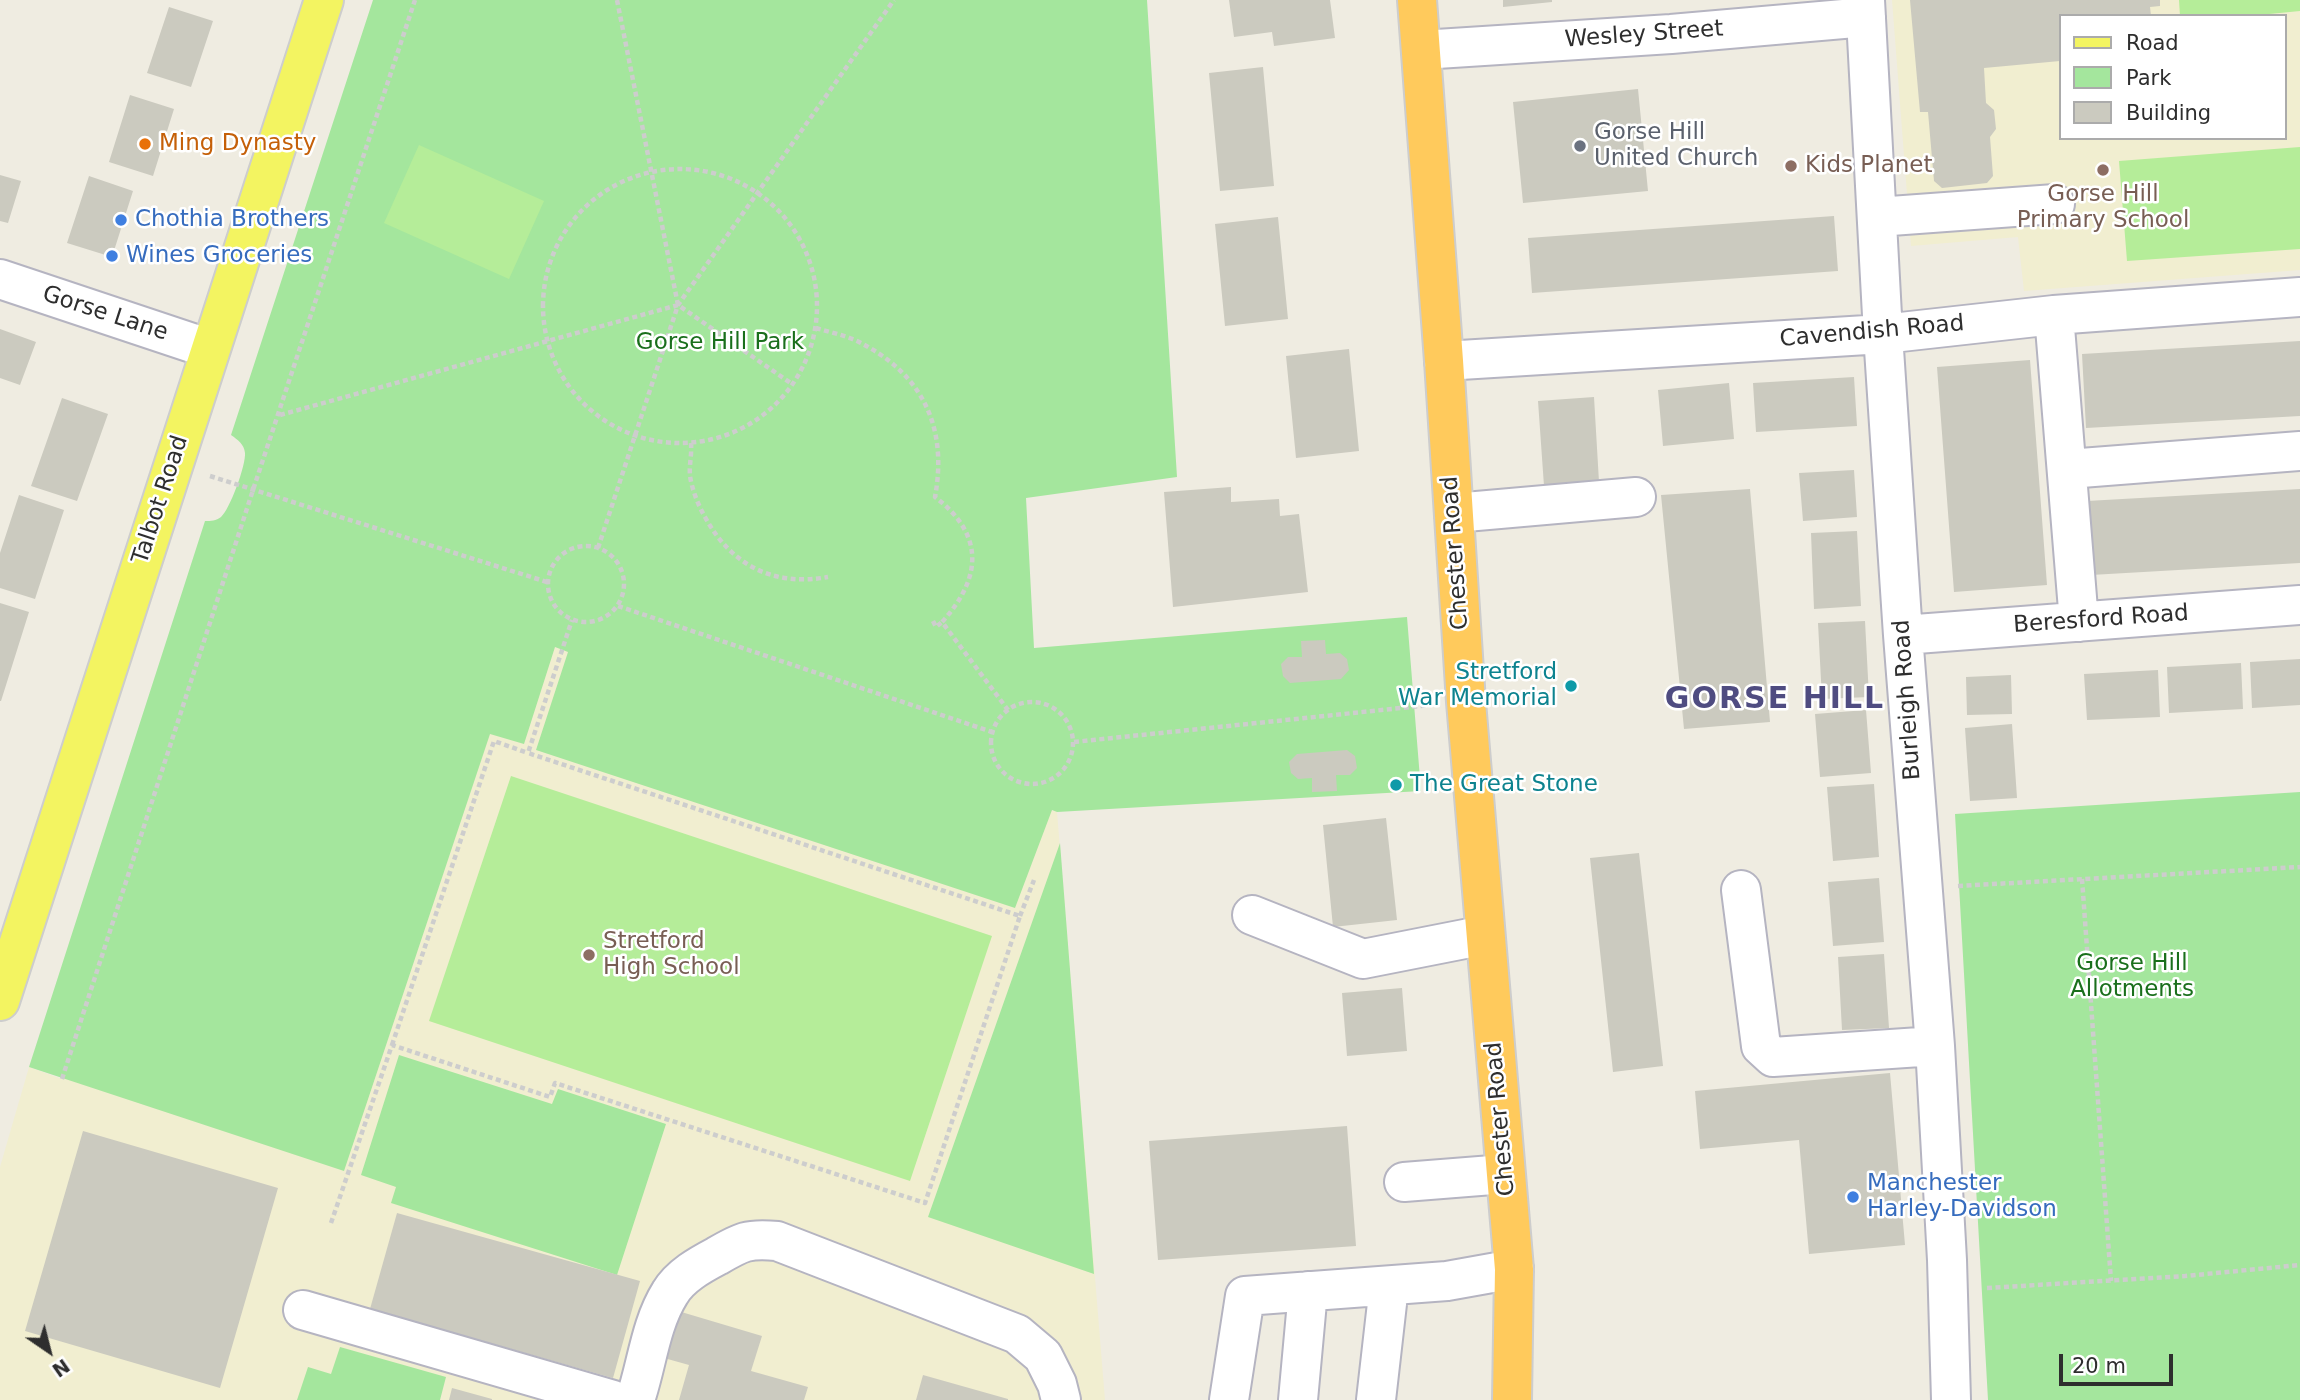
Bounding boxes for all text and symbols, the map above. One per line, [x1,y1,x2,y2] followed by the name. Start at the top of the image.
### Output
[2058,14,2286,140] legend
[1564,16,1724,54] street label: Wesley Street
[2126,31,2179,55] text: Road
[2126,66,2171,90] text: Park
[2126,101,2211,125] text: Building
[1594,119,1758,173] place label: Gorse Hill United Church
[159,130,316,158] place label: Ming Dynasty
[137,136,153,152] marker: Ming Dynasty
[1572,138,1588,154] marker: Gorse Hill United Church
[1805,152,1932,180] place label: Kids Planet
[1783,158,1799,174] marker: Kids Planet
[2095,162,2111,178] marker: Gorse Hill Primary School
[2017,181,2189,235] place label: Gorse Hill Primary School
[135,206,329,234] place label: Chothia Brothers
[113,212,129,228] marker: Chothia Brothers
[126,242,312,270] place label: Wines Groceries
[104,248,120,264] marker: Wines Groceries
[39,281,171,347] street label: Gorse Lane
[1779,310,1965,354] street label: Cavendish Road
[636,329,804,357] park label: Gorse Hill Park
[127,432,195,568] street label: Talbot Road
[1437,475,1475,631] street label: Chester Road
[2012,600,2190,640] street label: Beresford Road
[1889,619,1927,781] street label: Burleigh Road
[1398,659,1557,713] place label: Stretford War Memorial
[1563,678,1579,694] marker: Stretford War Memorial
[1666,682,1884,718] district label: GORSE HILL
[1410,771,1598,799] place label: The Great Stone
[1388,777,1404,793] marker: The Great Stone
[603,928,740,982] place label: Stretford High School
[581,947,597,963] marker: Stretford High School
[2070,950,2194,1004] park label: Gorse Hill Allotments
[1481,1041,1521,1197] street label: Chester Road
[1867,1170,2057,1224] place label: Manchester Harley-Davidson
[1845,1189,1861,1205] marker: Manchester Harley-Davidson
[14,1316,84,1386] north arrow
[2062,1340,2176,1384] scale bar
[2072,1354,2126,1378] text: 20 m
[48,1355,74,1382] text: N

